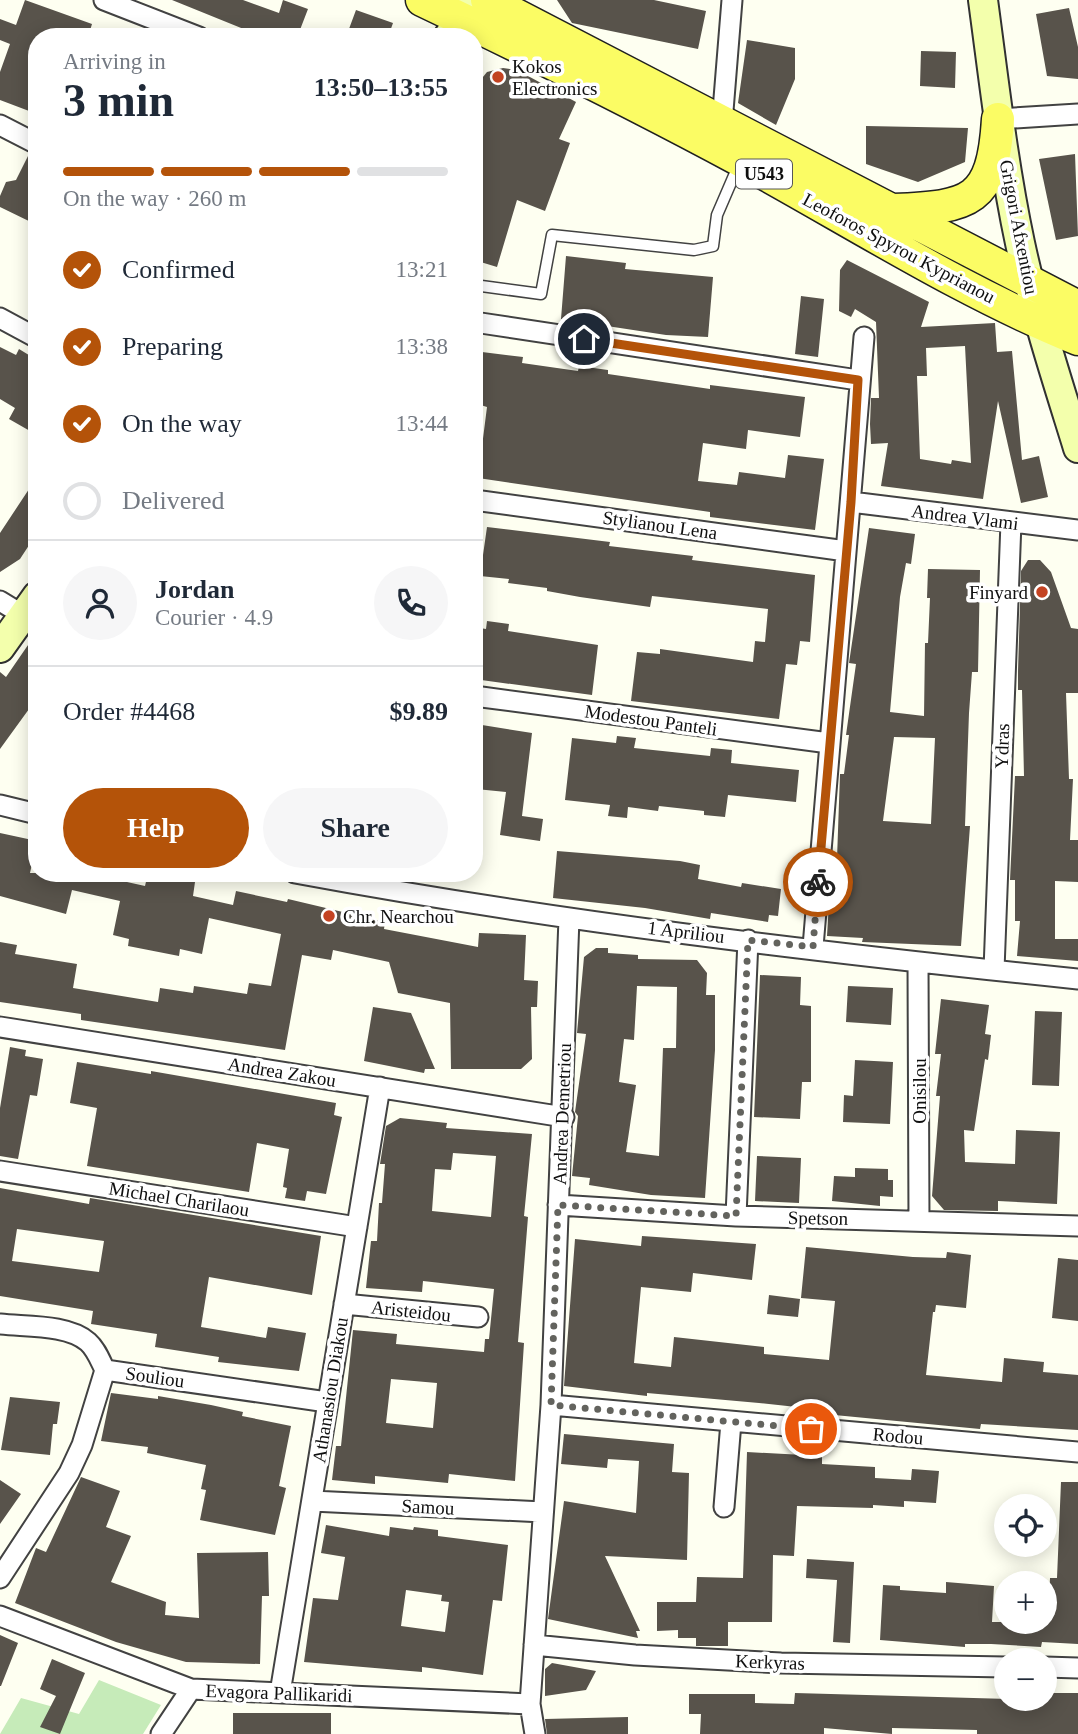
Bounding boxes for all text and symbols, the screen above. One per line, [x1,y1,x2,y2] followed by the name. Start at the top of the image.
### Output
[63,49,166,74] text: Arriving in
[512,56,597,99] place label: Kokos Electronics
[490,69,506,85] marker: Kokos Electronics
[314,73,448,102] text: 13:50–13:55
[63,75,174,126] text: 3 min
[996,158,1042,297] street label: Grigori Afxentiou
[736,160,792,188] road number: U543
[63,186,246,211] text: On the way · 260 m
[799,188,999,308] street label: Leoforos Spyrou Kyprianou
[63,251,101,289] icon: check
[122,255,235,284] text: Confirmed
[396,257,448,282] text: 13:21
[554,309,614,369] pin
[565,320,603,358] icon: home
[63,328,101,366] icon: check
[122,332,223,361] text: Preparing
[396,334,448,359] text: 13:38
[63,405,101,443] icon: check
[122,409,242,438] text: On the way
[396,411,448,436] text: 13:44
[122,486,225,515] text: Delivered
[910,500,1020,534] street label: Andrea Vlami
[601,507,719,544] street label: Stylianou Lena
[63,566,137,640] button: person
[374,566,448,640] button: phone
[155,575,234,604] text: Jordan
[969,582,1028,603] place label: Finyard
[1034,584,1050,600] marker: Finyard
[155,605,273,630] text: Courier · 4.9
[63,697,195,726] text: Order #4468
[390,697,448,726] text: $9.89
[583,700,719,740] street label: Modestou Panteli
[991,723,1013,769] street label: Ydras
[63,788,249,868] button: Help
[263,788,448,868] button: Share
[783,847,853,917] courier
[799,863,837,901] icon: bike
[343,906,454,927] place label: Chr. Nearchou
[321,908,337,924] marker: Chr. Nearchou
[646,917,726,947] street label: 1 Apriliou
[549,1042,575,1185] street label: Andrea Demetriou
[226,1053,338,1091] street label: Andrea Zakou
[909,1058,930,1124] street label: Onisilou
[107,1178,251,1221] street label: Michael Charilaou
[788,1207,849,1229] street label: Spetson
[370,1296,452,1326] street label: Aristeidou
[308,1315,352,1464] street label: Athanasiou Diakou
[124,1362,186,1392] street label: Souliou
[781,1399,841,1459] pin
[792,1410,830,1448] icon: bag
[872,1423,925,1449] street label: Rodou
[994,1494,1057,1711] map controls
[994,1494,1057,1557] button: locate
[401,1495,455,1519] street label: Samou
[994,1571,1057,1634] button: +
[994,1648,1057,1711] button: −
[735,1650,805,1674] street label: Kerkyras
[205,1680,353,1706] street label: Evagora Pallikaridi

